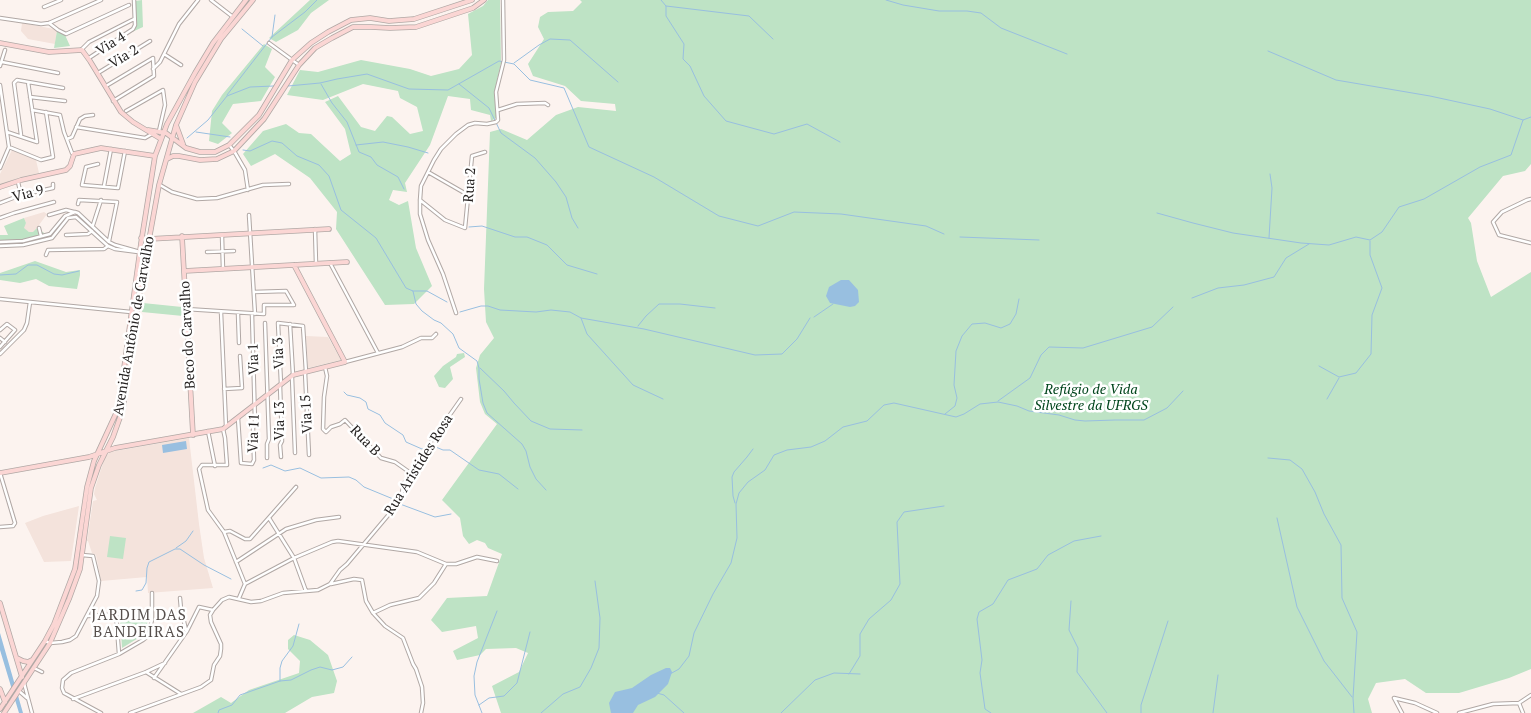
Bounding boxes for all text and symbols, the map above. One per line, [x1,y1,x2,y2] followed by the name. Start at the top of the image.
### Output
[93,28,129,60] street label: Via 4
[106,42,142,72] street label: Via 2
[460,167,480,203] street label: Rua 2
[11,182,45,206] street label: Via 9
[110,235,158,417] street label: Avenida Antônio de Carvalho
[177,281,199,389] street label: Beco do Carvalho
[270,337,288,369] street label: Via 3
[245,343,263,375] street label: Via 1
[1034,382,1148,414] park label: Refúgio de Vida Silvestre da UFRGS
[298,394,316,434] street label: Via 15
[272,401,288,441] street label: Via 13
[381,411,457,519] street label: Rua Aristides Rosa
[245,413,263,453] street label: Via 11
[346,422,384,460] street label: Rua B
[90,607,188,642] district label: JARDIM DAS BANDEIRAS

